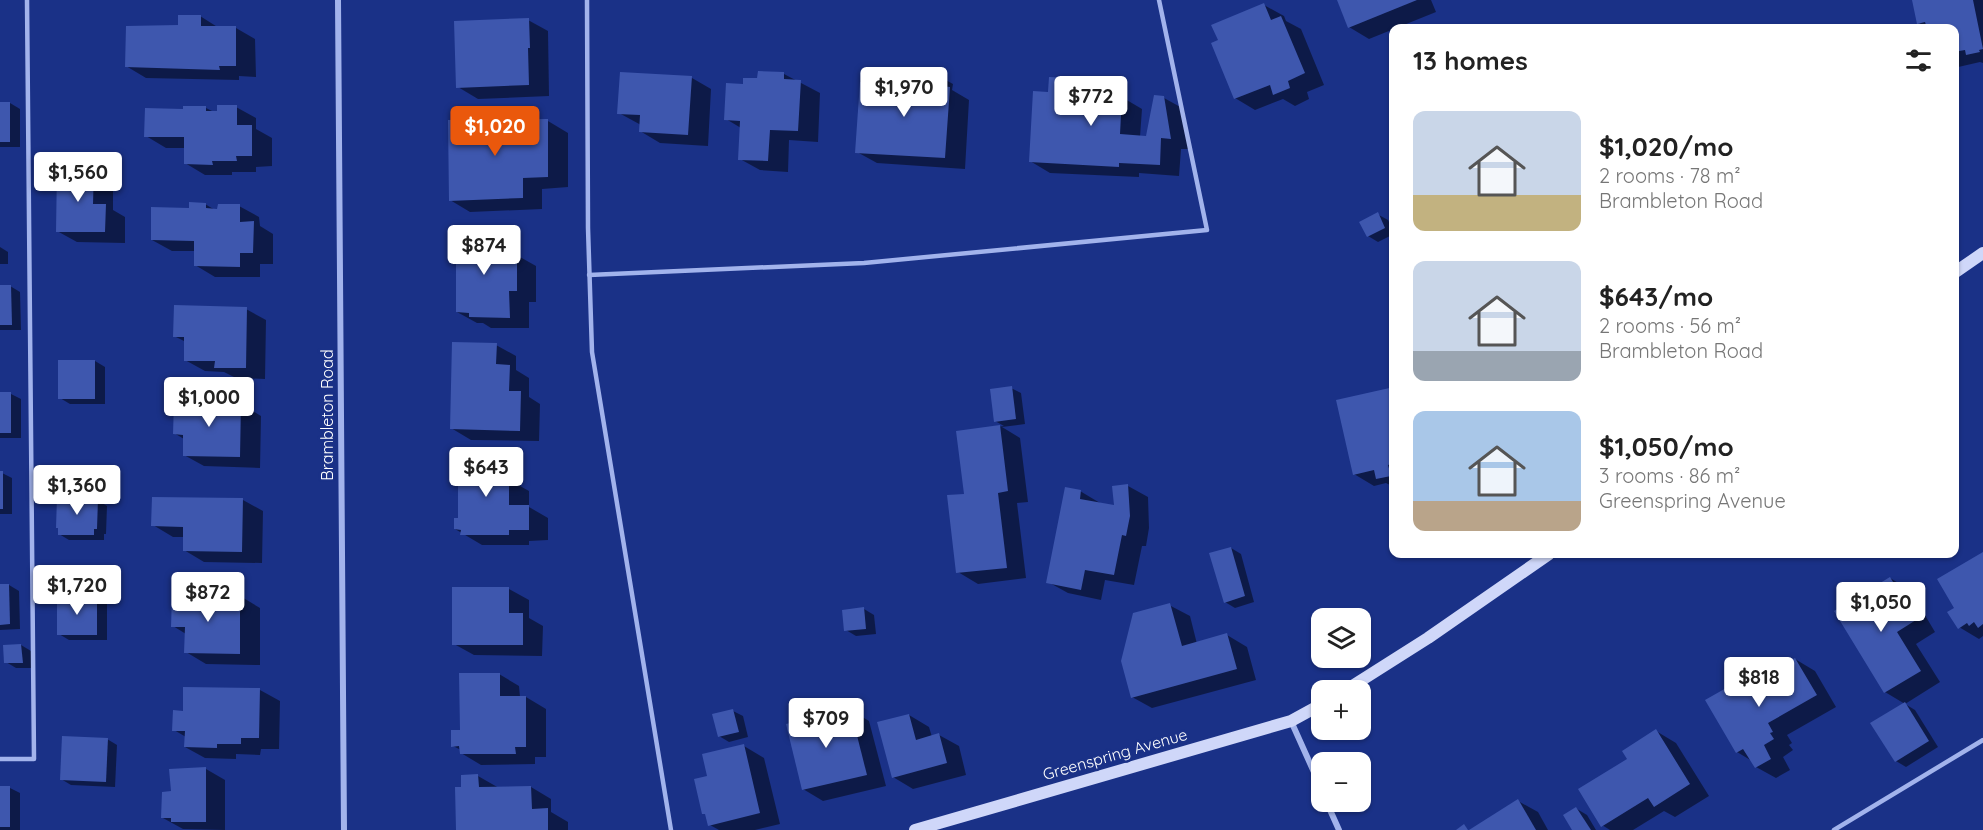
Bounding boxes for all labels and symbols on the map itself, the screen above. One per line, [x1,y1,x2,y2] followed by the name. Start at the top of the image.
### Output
[855,67,953,118] pin: $1,970
[1055,76,1127,127] pin: $772
[446,106,544,157] pin: $1,020
[29,152,127,203] pin: $1,560
[448,225,520,276] pin: $874
[317,349,337,481] street label: Brambleton Road
[160,377,258,428] pin: $1,000
[450,447,522,498] pin: $643
[28,465,126,516] pin: $1,360
[28,565,126,616] pin: $1,720
[172,572,244,623] pin: $872
[1832,582,1930,633] pin: $1,050
[1723,657,1795,708] pin: $818
[790,698,862,749] pin: $709
[1040,724,1190,784] street label: Greenspring Avenue

